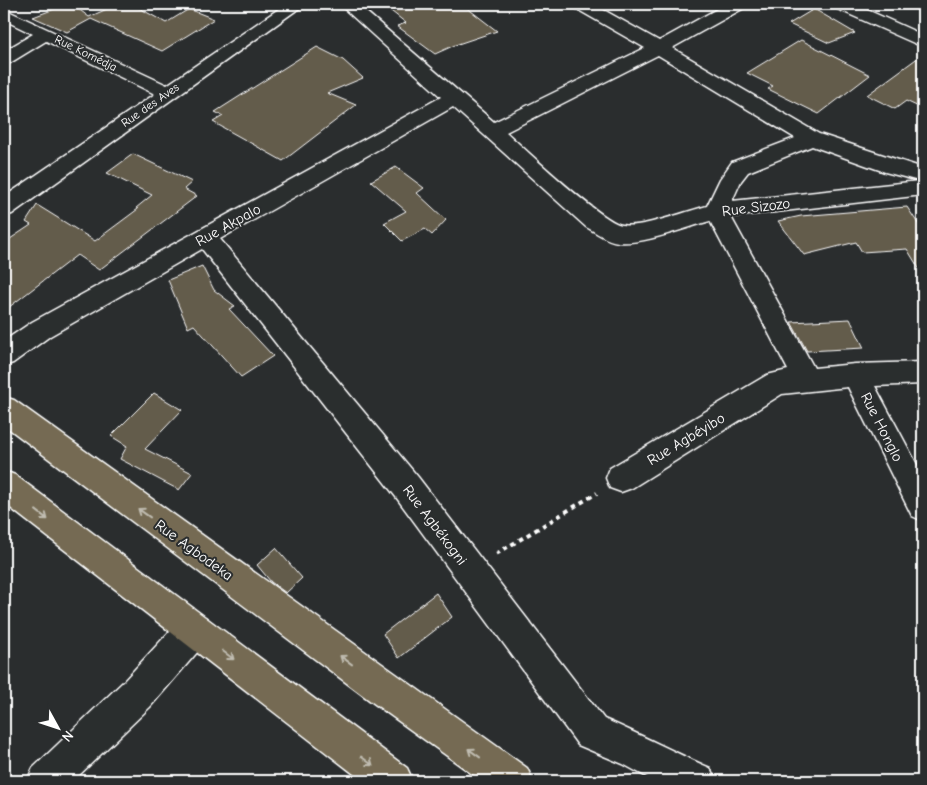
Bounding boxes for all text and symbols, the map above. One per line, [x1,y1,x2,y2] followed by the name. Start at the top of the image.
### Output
[53,32,119,74] street label: Rue Komédja
[118,80,182,130] street label: Rue des Aves
[721,194,791,220] street label: Rue Sizozo
[192,200,264,250] street label: Rue Akpalo
[857,389,907,465] street label: Rue Honglo
[644,409,728,469] street label: Rue Agbéyibo
[399,481,471,569] street label: Rue Agbékogni
[138,507,151,518] one-way arrow
[35,510,49,520] one-way arrow
[152,516,236,584] street label: Rue Agbodeka
[221,650,234,661] one-way arrow
[340,655,353,666] one-way arrow
[32,702,82,752] north arrow
[58,727,77,745] text: N
[467,748,481,758] one-way arrow
[360,756,373,767] one-way arrow

